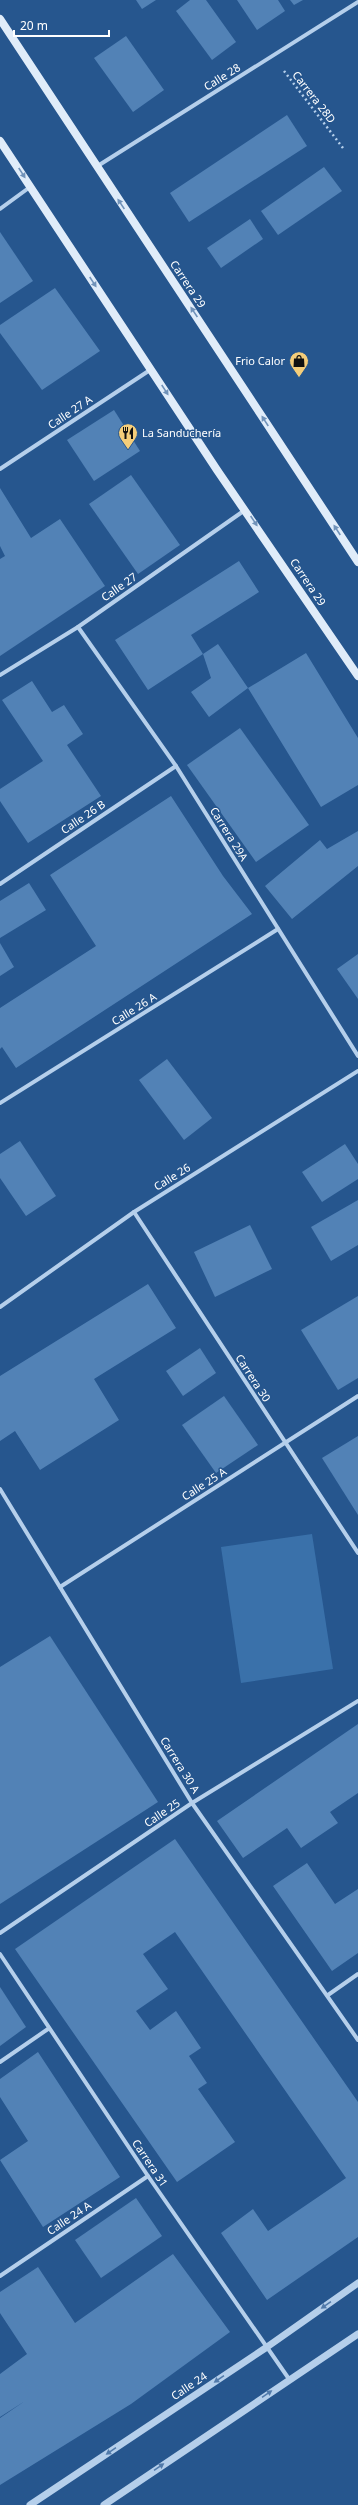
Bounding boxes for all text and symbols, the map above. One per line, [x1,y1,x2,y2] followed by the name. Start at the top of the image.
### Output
[14,12,109,38] scale bar
[20,17,48,34] text: 20 m
[201,59,243,94] street label: Calle 28
[289,68,339,126] street label: Carrera 28D
[18,167,25,179] one-way arrow
[117,199,125,210] one-way arrow
[167,257,210,310] street label: Carrera 29
[89,277,97,287] one-way arrow
[190,307,197,318] one-way arrow
[288,350,310,378] shop icon: Frio Calor
[235,353,285,368] place label: Frio Calor
[161,385,168,396] one-way arrow
[45,391,96,432] street label: Calle 27 A
[261,416,269,426] one-way arrow
[117,422,139,450] restaurant icon: La Sanduchería
[142,425,221,440] place label: La Sanduchería
[250,516,258,526] one-way arrow
[333,524,340,535] one-way arrow
[287,555,330,608] street label: Carrera 29
[98,569,140,604] street label: Calle 27
[58,796,108,837] street label: Calle 26 B
[207,804,253,864] street label: Carrera 29A
[108,988,160,1028] street label: Calle 26 A
[151,1159,193,1194] street label: Calle 26
[232,1351,274,1405] street label: Carrera 30
[179,1463,230,1504] street label: Calle 25 A
[157,1734,204,1797] street label: Carrera 30 A
[141,1795,183,1830] street label: Calle 25
[129,2136,172,2189] street label: Carrera 31
[44,2197,95,2238] street label: Calle 24 A
[321,2301,332,2309] one-way arrow
[168,2368,210,2403] street label: Calle 24
[214,2375,224,2383] one-way arrow
[261,2390,272,2398] one-way arrow
[106,2447,116,2455] one-way arrow
[154,2463,164,2471] one-way arrow

